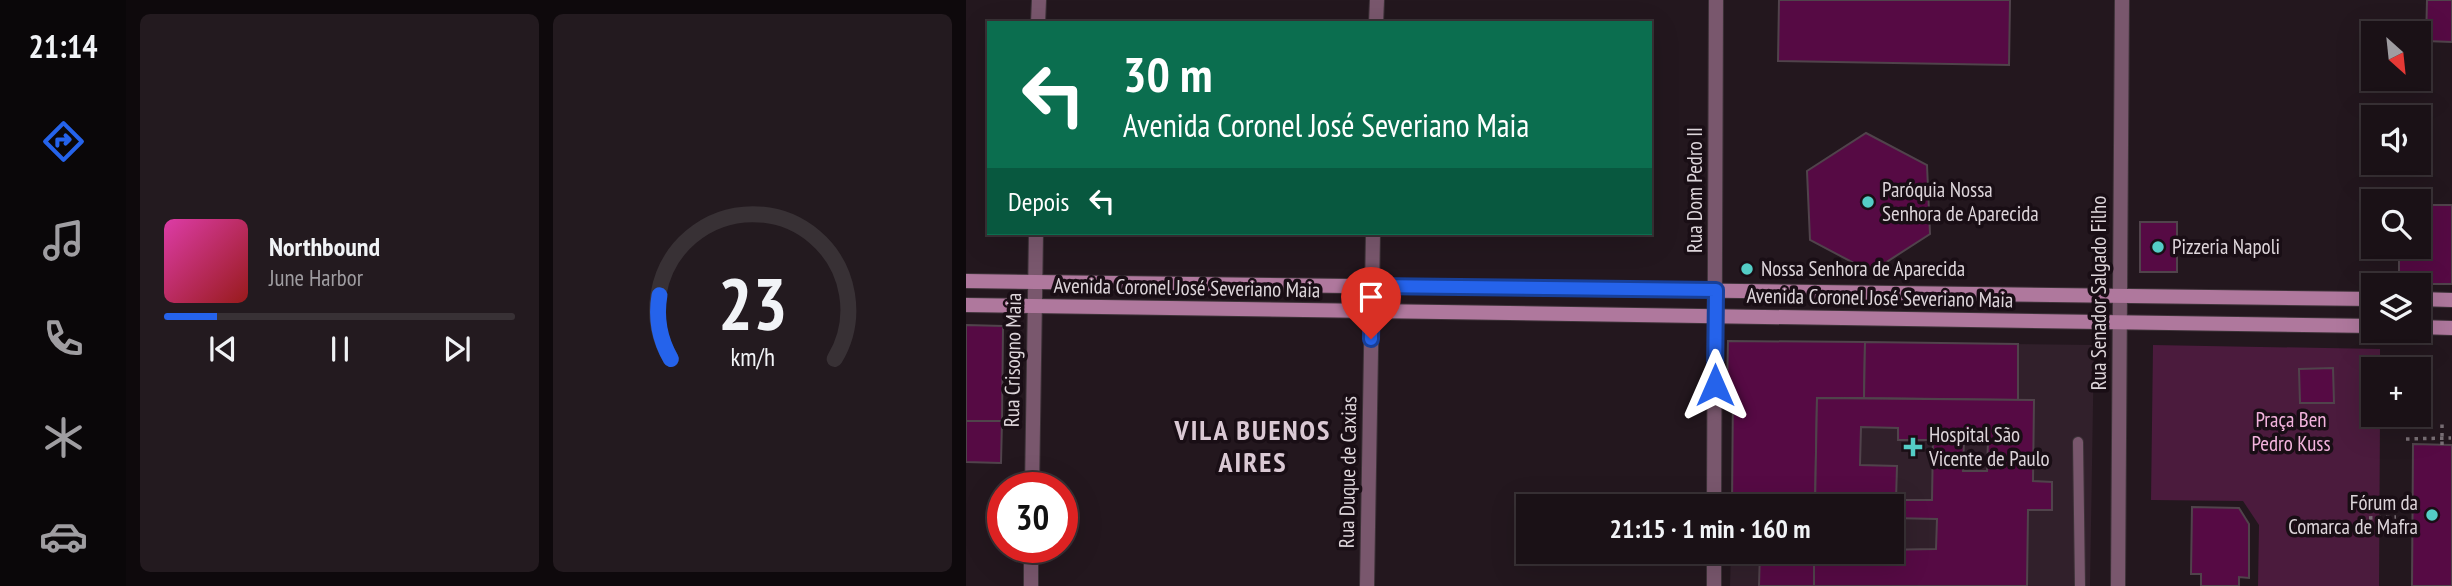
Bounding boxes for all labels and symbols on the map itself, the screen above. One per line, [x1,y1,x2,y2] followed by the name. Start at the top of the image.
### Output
[2361,21,2431,91] north arrow
[1681,127,1708,253] street label: Rua Dom Pedro II
[1882,176,2039,227] place label: Paróquia Nossa Senhora de Aparecida
[1860,194,1876,210] marker: Paróquia Nossa Senhora de Aparecida
[2085,196,2112,390] street label: Rua Senador Salgado Filho
[2172,233,2280,260] place label: Pizzeria Napoli
[2150,239,2166,255] marker: Pizzeria Napoli
[1761,255,1965,282] place label: Nossa Senhora de Aparecida
[1739,261,1755,277] marker: Nossa Senhora de Aparecida
[1341,267,1401,339] pin
[1053,272,1321,303] street label: Avenida Coronel José Severiano Maia
[1746,282,2014,313] street label: Avenida Coronel José Severiano Maia
[998,293,1027,427] street label: Rua Crisogno Maia
[1678,348,1752,422] position arrow
[1333,396,1362,548] street label: Rua Duque de Caxias
[2251,406,2331,457] park label: Praça Ben Pedro Kuss
[1174,411,1331,480] district label: VILA BUENOS AIRES
[1928,421,2050,472] place label: Hospital São Vicente de Paulo
[1903,437,1923,457] marker: Hospital São Vicente de Paulo
[987,472,1078,563] speed limit sign: 30
[2288,489,2418,540] place label: Fórum da Comarca de Mafra
[2424,507,2440,523] marker: Fórum da Comarca de Mafra

